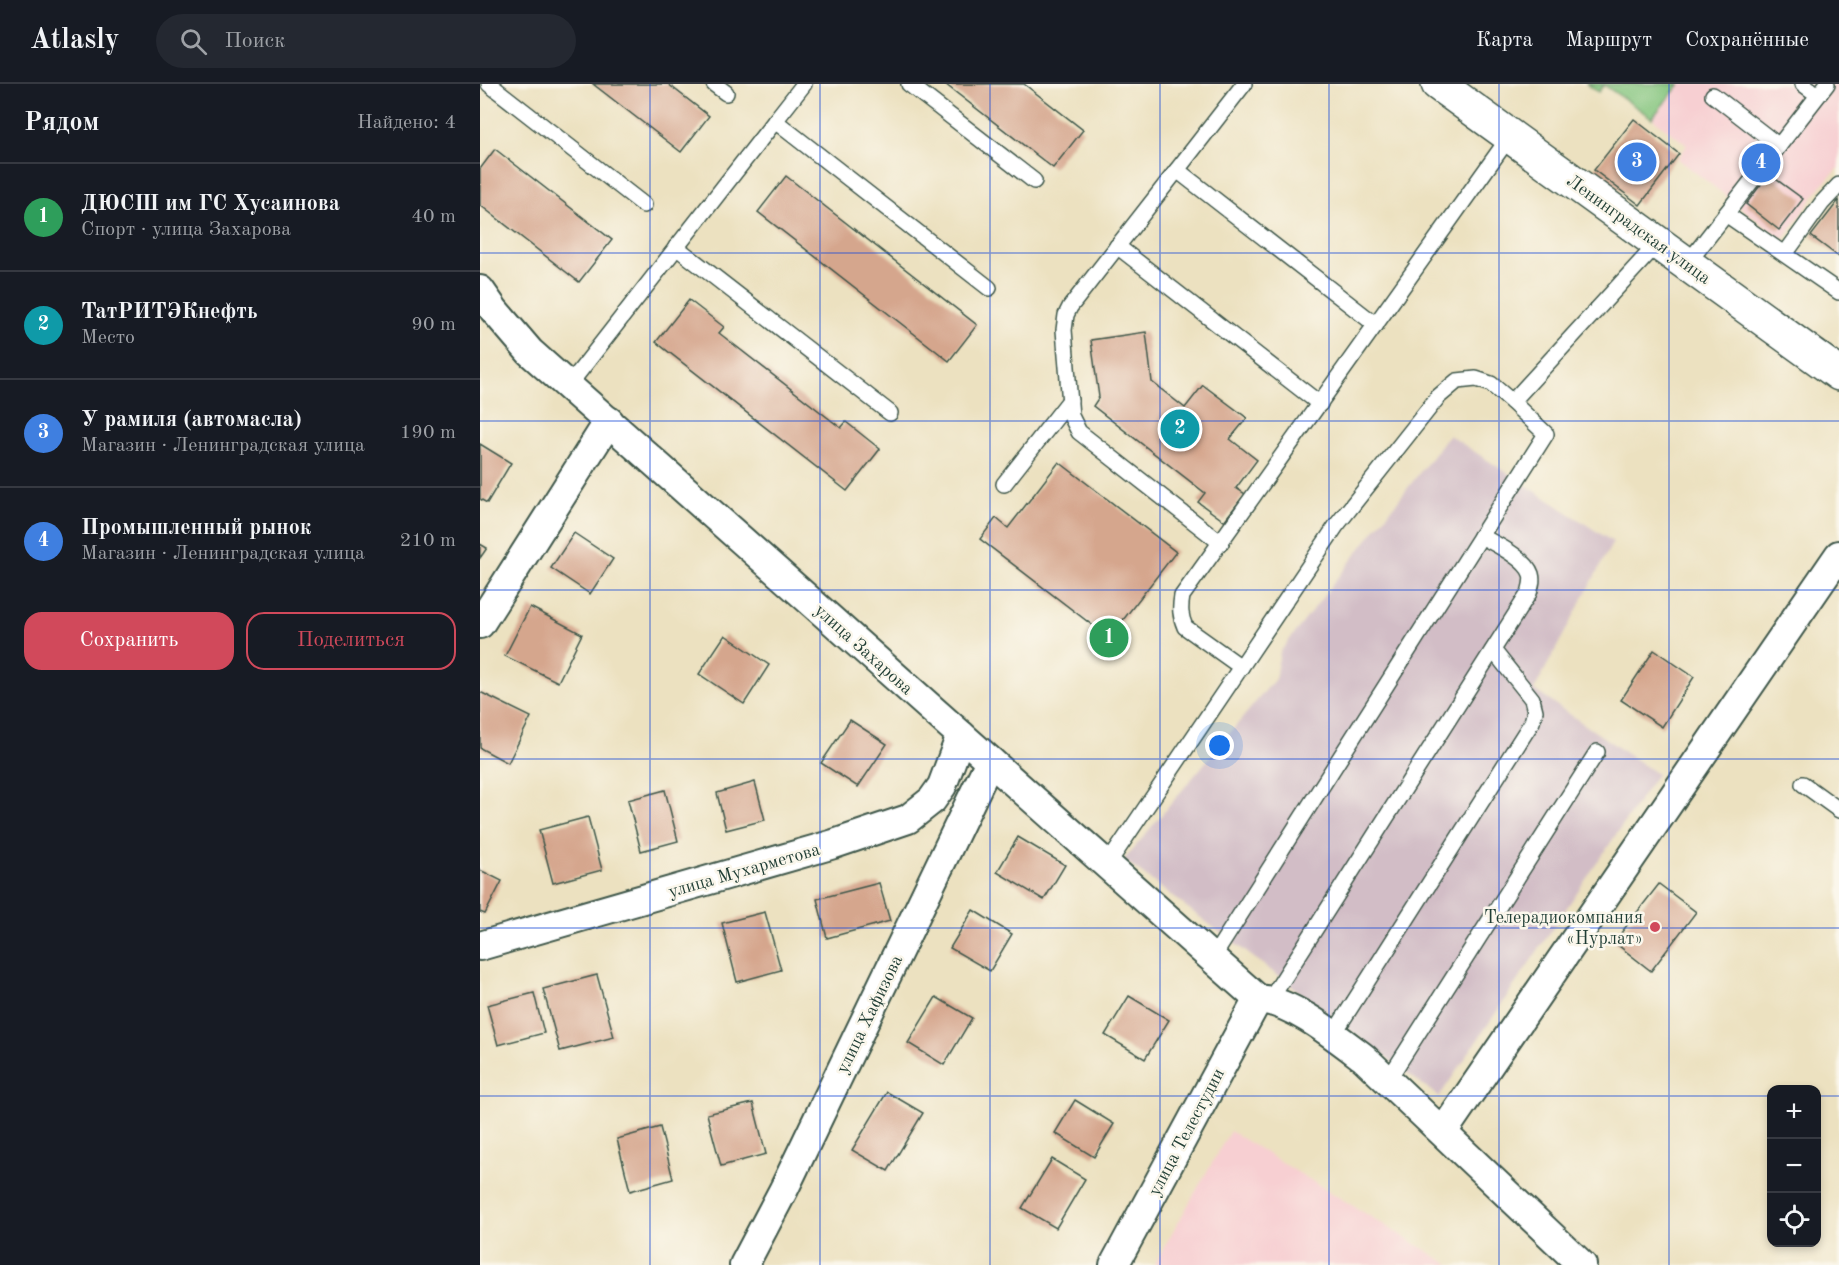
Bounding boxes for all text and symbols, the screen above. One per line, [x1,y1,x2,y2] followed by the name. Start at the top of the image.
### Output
[156,14,576,68] search box
[177,25,210,58] icon: search
[30,27,120,55] text: Atlasly
[225,30,285,52] text: Поиск
[1476,30,1533,51] text: Карта
[1566,30,1652,51] text: Маршрут
[1685,30,1809,51] text: Сохранённые
[24,110,99,136] text: Рядом
[357,113,456,133] text: Найдено: 4
[1618,140,1656,184] pin: 3
[1742,140,1780,185] pin: 4
[1563,172,1714,288] street label: Ленинградская улица
[81,193,340,215] text: ДЮСШ им ГС Хусаинова
[38,207,49,227] text: 1
[411,207,456,227] text: 40 m
[81,220,291,240] text: Спорт · улица Захарова
[81,301,258,323] text: ТатРИТЭКнефть
[38,315,49,335] text: 2
[411,315,456,335] text: 90 m
[81,328,135,348] text: Место
[1160,406,1200,452] pin: 2
[81,409,302,431] text: У рамиля (автомасла)
[38,423,49,443] text: 3
[400,423,456,443] text: 190 m
[81,436,365,456] text: Магазин · Ленинградская улица
[81,517,311,539] text: Промышленный рынок
[38,531,49,551] text: 4
[400,531,456,551] text: 210 m
[81,544,365,564] text: Магазин · Ленинградская улица
[811,601,916,698] street label: улица Захарова
[24,612,234,670] button: Сохранить
[246,612,456,670] button: Поделиться
[1090,616,1128,660] pin: 1
[1205,731,1234,760] your location
[666,841,822,901] street label: улица Мухарметова
[1484,909,1643,948] place label: Телерадиокомпания «Нурлат»
[1648,920,1662,934] marker: Телерадиокомпания «Нурлат»
[833,952,907,1077] street label: улица Хафизова
[1146,1066,1228,1199] street label: улица Телестудии
[1767,1085,1821,1247] map controls
[1767,1085,1821,1139] button: +
[1767,1139,1821,1193] button: −
[1767,1193,1821,1247] button: locate

